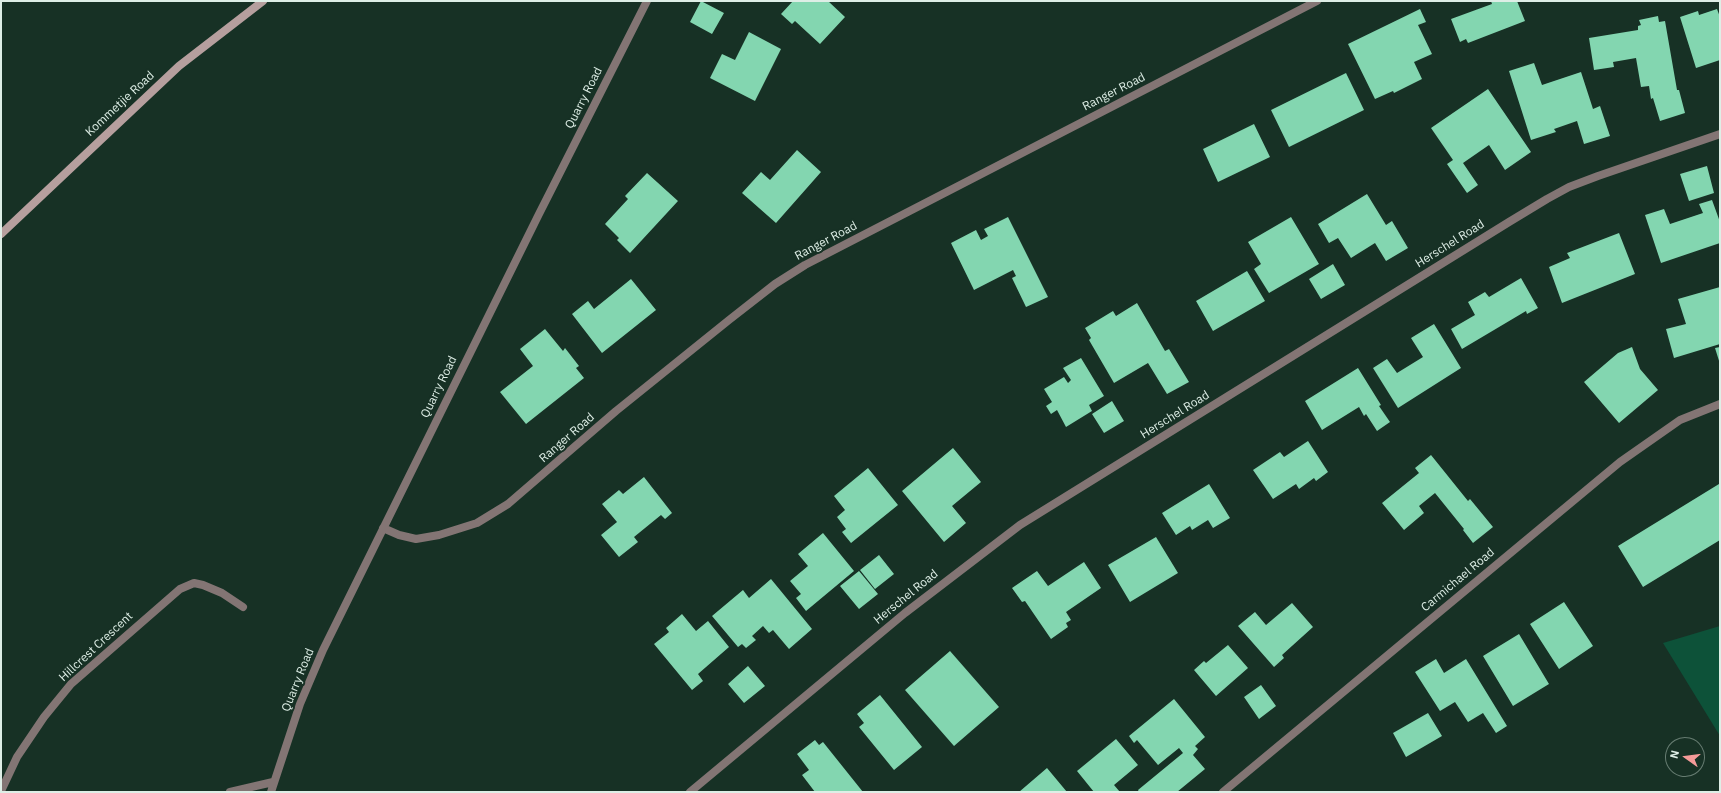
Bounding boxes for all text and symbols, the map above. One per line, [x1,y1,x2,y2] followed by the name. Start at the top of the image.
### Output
[562,65,606,131] street label: Quarry Road
[83,68,157,140] street label: Kommetjie Road
[1080,70,1148,114] street label: Ranger Road
[1413,217,1487,271] street label: Herschel Road
[792,219,860,263] street label: Ranger Road
[418,354,460,420] street label: Quarry Road
[1138,388,1212,442] street label: Herschel Road
[536,410,598,466] street label: Ranger Road
[1418,545,1498,615] street label: Carmichael Road
[871,567,941,627] street label: Herschel Road
[56,609,136,685] street label: Hillcrest Crescent
[279,646,317,714] street label: Quarry Road
[1665,737,1705,777] north arrow
[1667,749,1682,760] text: N

